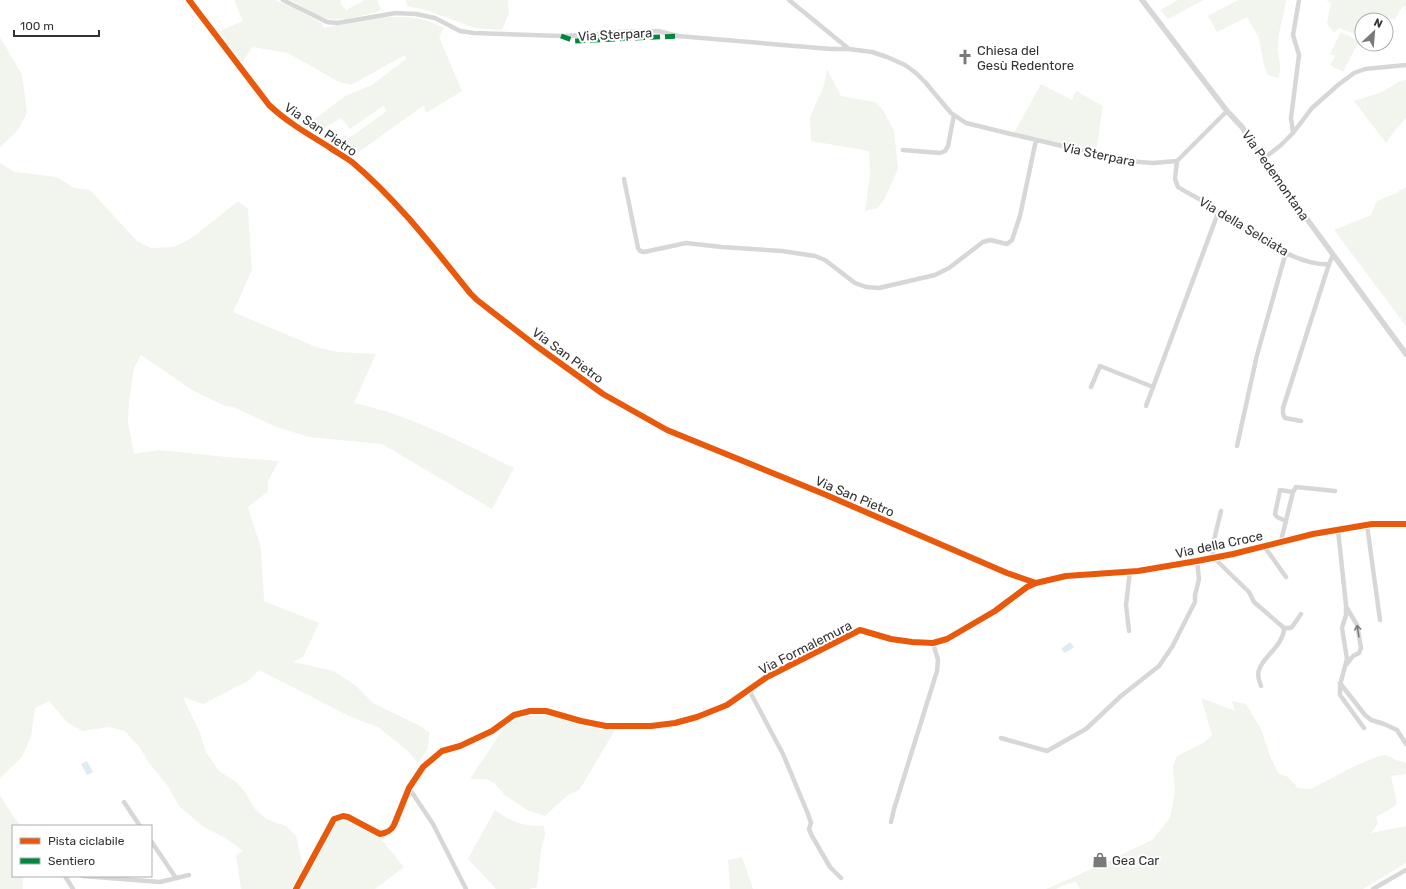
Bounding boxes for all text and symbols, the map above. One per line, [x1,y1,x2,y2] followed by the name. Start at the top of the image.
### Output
[14,12,99,38] scale bar
[1354,12,1394,52] north arrow
[1372,16,1385,31] text: N
[20,19,54,33] text: 100 m
[578,25,653,44] street label: Via Sterpara
[977,43,1074,73] place label: Chiesa del Gesù Redentore
[956,48,974,66] church icon: Chiesa del Gesù Redentore
[282,100,360,159] street label: Via San Pietro
[1239,127,1312,223] street label: Via Pedemontana
[1061,139,1137,170] street label: Via Sterpara
[1196,194,1291,259] street label: Via della Selciata
[529,325,606,386] street label: Via San Pietro
[813,473,897,520] street label: Via San Pietro
[1174,528,1264,561] street label: Via della Croce
[756,618,854,677] street label: Via Formalemura
[1354,625,1362,638] one-way arrow
[12,825,152,877] legend
[48,834,125,848] text: Pista ciclabile
[1091,851,1109,869] shop icon: Gea Car
[1112,853,1159,868] place label: Gea Car
[48,854,95,868] text: Sentiero

